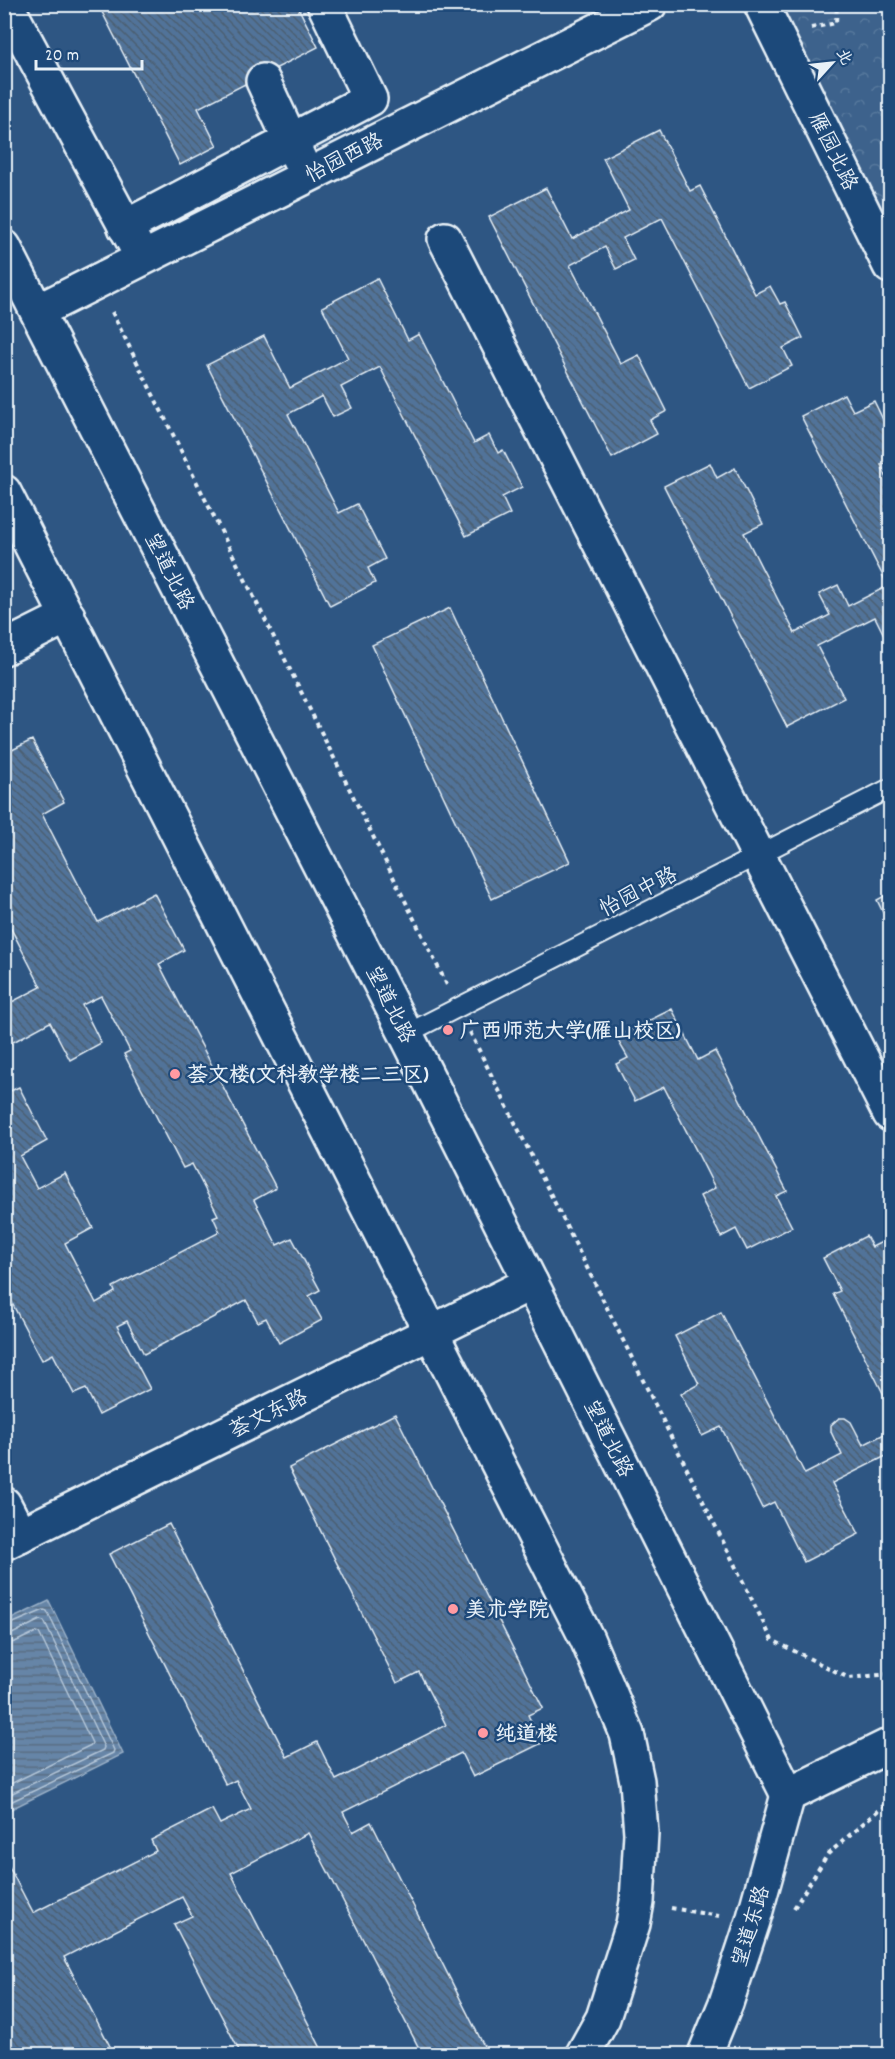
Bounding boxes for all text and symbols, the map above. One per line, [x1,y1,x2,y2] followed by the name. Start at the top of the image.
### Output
[36,33,142,71] scale bar
[802,33,862,93] north arrow
[45,44,79,69] text: 20 m
[829,45,857,70] text: 北
[799,108,863,197] street label: 雁园北路
[301,127,390,192] street label: 怡园西路
[135,528,200,617] street label: 望道北路
[595,861,684,926] street label: 怡园中路
[356,961,421,1050] street label: 望道北路
[460,1018,681,1048] place label: 广西师范大学(雁山校区)
[441,1023,455,1037] marker: 广西师范大学(雁山校区)
[187,1062,429,1092] place label: 荟文楼(文科教学楼二三区)
[168,1067,182,1081] marker: 荟文楼(文科教学楼二三区)
[225,1384,314,1448] street label: 荟文东路
[574,1395,639,1484] street label: 望道北路
[465,1597,549,1627] place label: 美术学院
[446,1602,460,1616] marker: 美术学院
[495,1721,558,1751] place label: 纯道楼
[476,1726,490,1740] marker: 纯道楼
[726,1882,779,1971] street label: 望道东路

